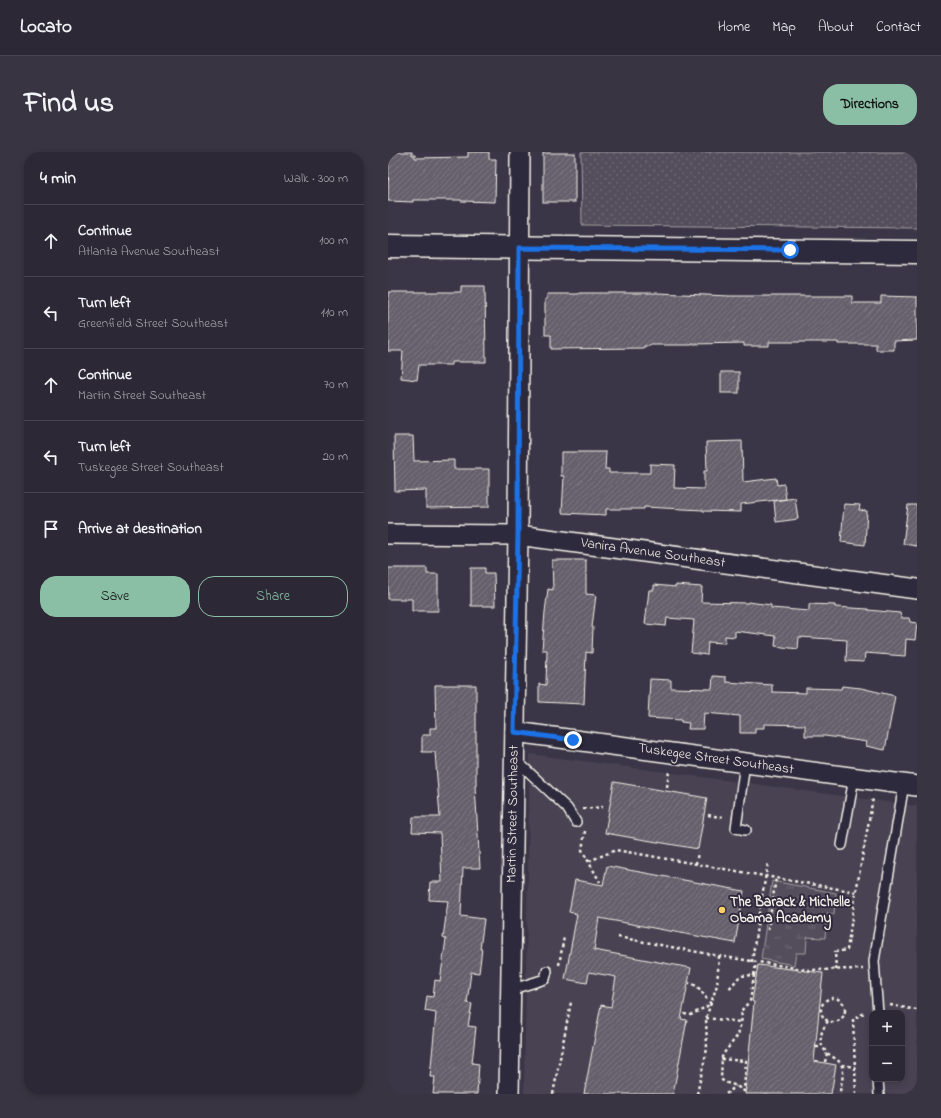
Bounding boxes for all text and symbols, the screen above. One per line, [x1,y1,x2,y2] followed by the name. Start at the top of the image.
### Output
[20,14,72,41] text: Locato
[718,17,750,38] text: Home
[772,17,796,38] text: Map
[818,17,854,38] text: About
[876,17,921,38] text: Contact
[24,84,114,125] text: Find us
[823,84,917,125] button: Directions
[40,166,76,191] text: 4 min
[284,169,348,188] text: Walk · 300 m
[78,220,132,242] text: Continue
[40,230,62,252] icon: ahead
[319,231,348,250] text: 100 m
[781,241,799,259] route start
[78,242,220,261] text: Atlanta Avenue Southeast
[78,292,131,314] text: Turn left
[40,302,62,324] icon: left
[321,303,348,322] text: 110 m
[78,314,228,333] text: Greenfield Street Southeast
[78,364,132,386] text: Continue
[40,374,62,396] icon: ahead
[324,375,348,394] text: 70 m
[78,386,206,405] text: Martin Street Southeast
[78,436,131,458] text: Turn left
[40,446,62,468] icon: left
[323,447,348,466] text: 20 m
[78,458,224,477] text: Tuskegee Street Southeast
[40,518,62,540] icon: arrive
[78,518,202,540] text: Arrive at destination
[578,532,727,574] street label: Vanira Avenue Southeast
[40,576,190,617] button: Save
[198,576,348,617] button: Share
[564,731,582,749] route end
[637,738,796,781] street label: Tuskegee Street Southeast
[501,745,525,883] street label: Martin Street Southeast
[730,892,851,931] place label: The Barack & Michelle Obama Academy
[717,905,727,915] marker: The Barack & Michelle Obama Academy
[869,1010,905,1082] map controls
[869,1010,905,1046] button: +
[869,1046,905,1082] button: −

